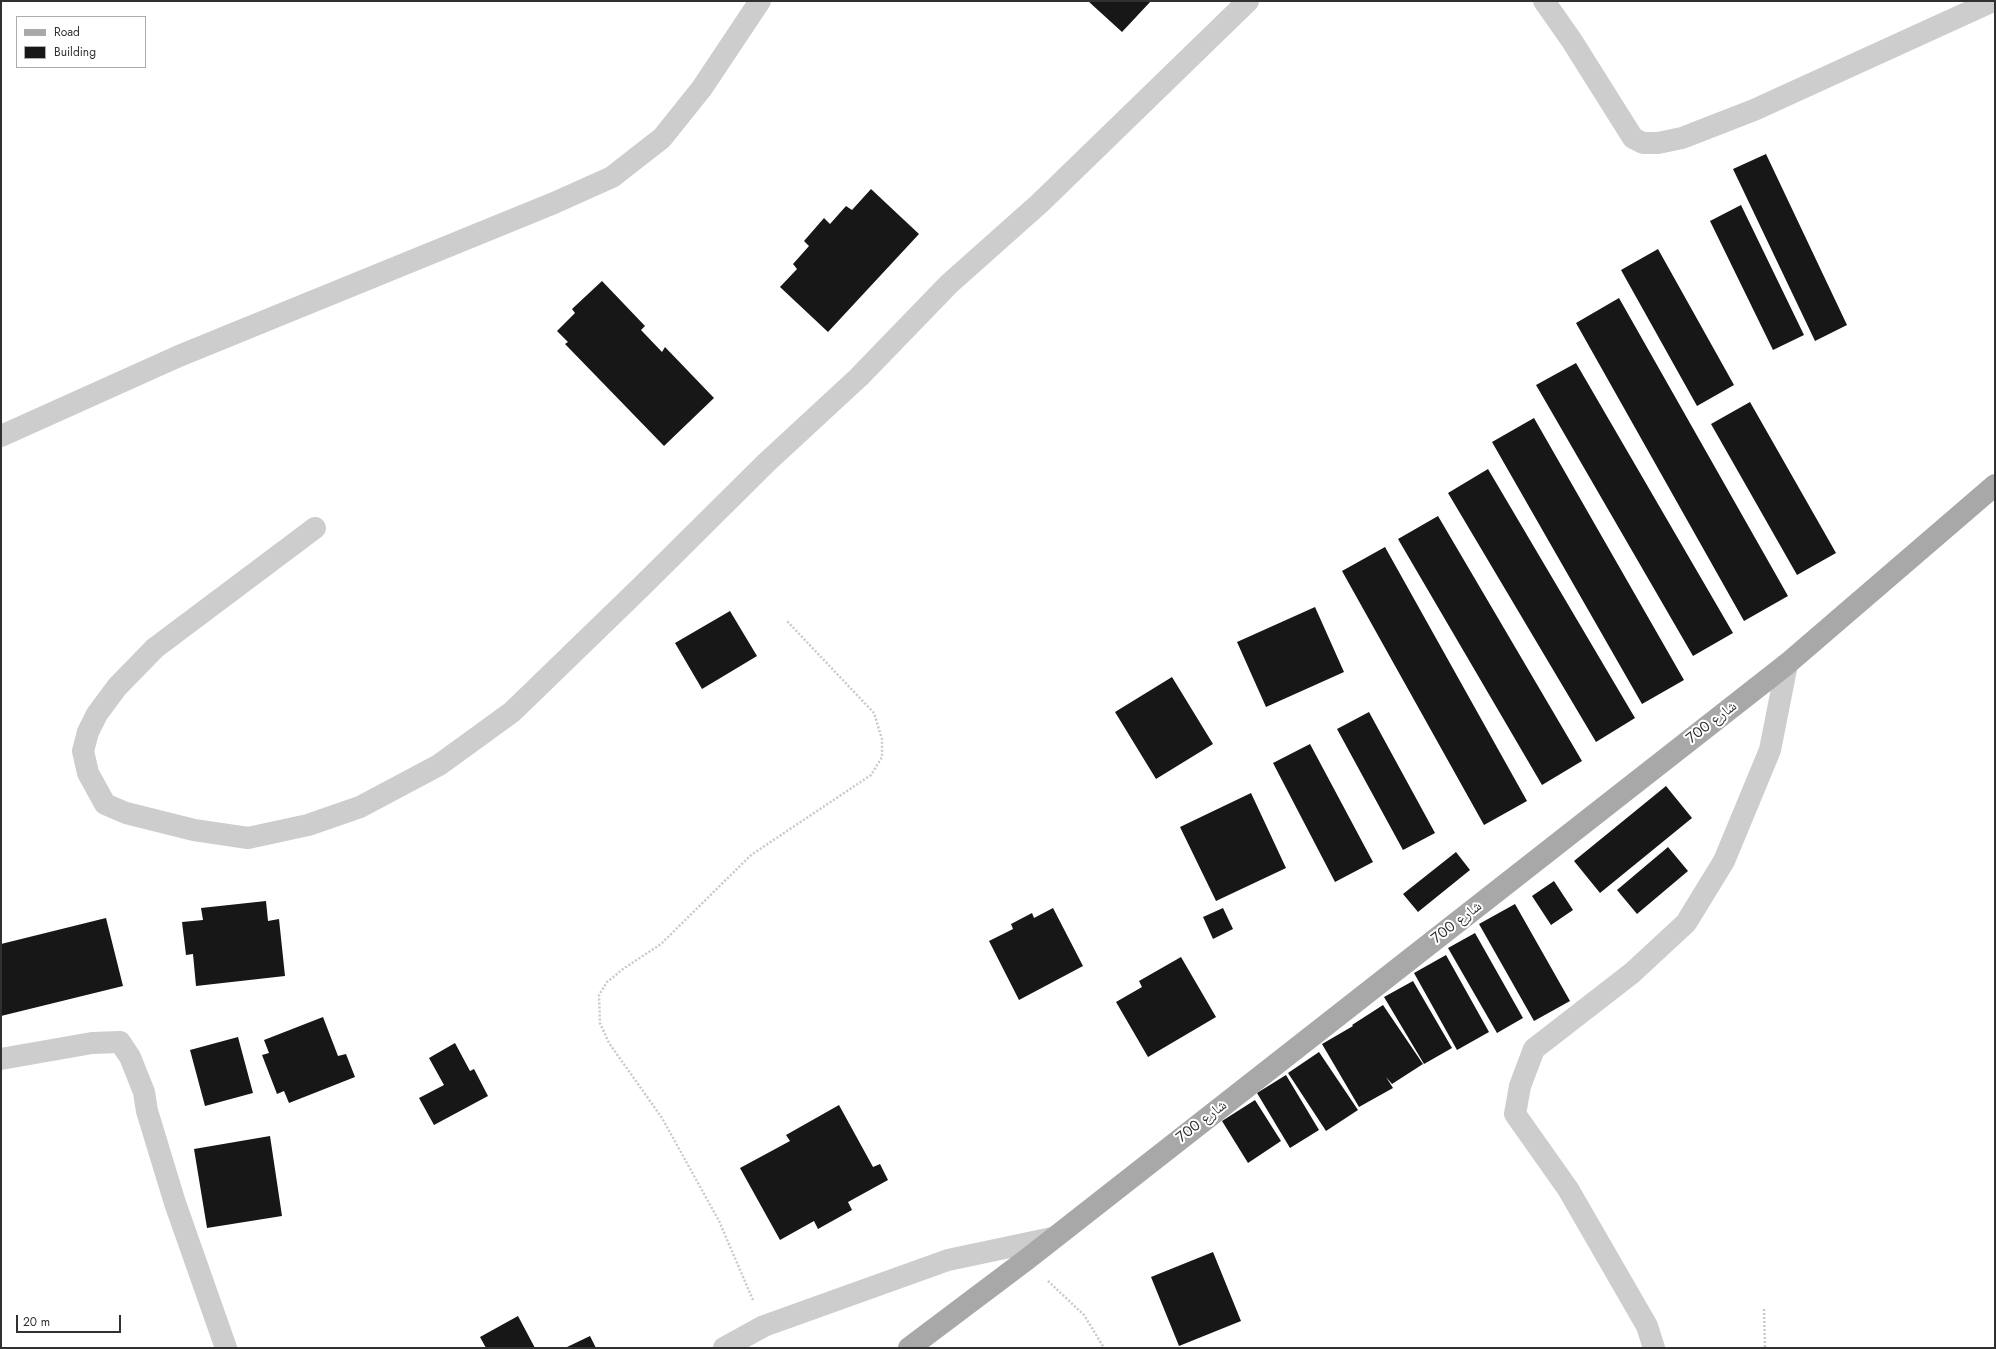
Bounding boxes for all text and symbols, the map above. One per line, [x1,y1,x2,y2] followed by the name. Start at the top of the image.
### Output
[16,16,146,68] legend
[54,23,80,41] text: Road
[54,43,96,61] text: Building
[1683,698,1741,748] street label: شارع 700
[1428,898,1486,948] street label: شارع 700
[1173,1097,1231,1147] street label: شارع 700
[18,1307,123,1333] scale bar
[23,1313,50,1331] text: 20 m

